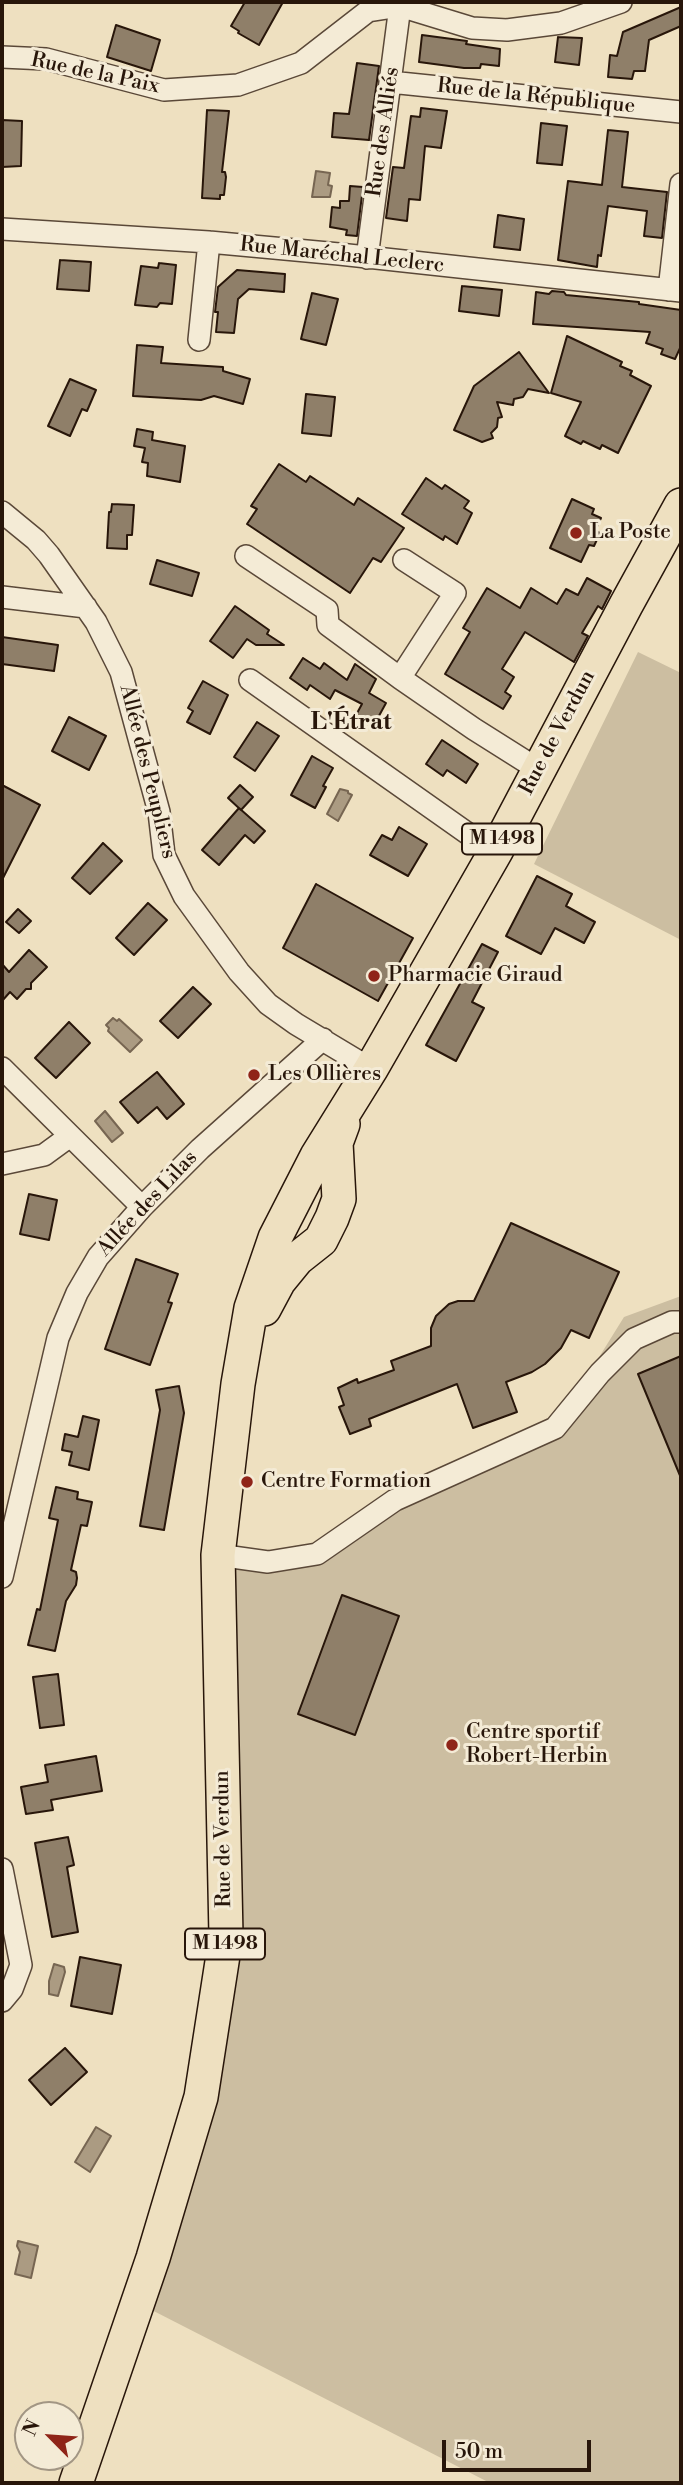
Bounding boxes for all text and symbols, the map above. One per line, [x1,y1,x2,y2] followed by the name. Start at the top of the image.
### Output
[28,48,162,100] street label: Rue de la Paix
[362,65,406,199] street label: Rue des Alliés
[436,74,636,120] street label: Rue de la République
[239,233,445,279] street label: Rue Maréchal Leclerc
[590,520,671,546] place label: La Poste
[568,525,584,541] marker: La Poste
[515,666,601,800] street label: Rue de Verdun
[113,683,181,861] street label: Allée des Peupliers
[311,709,391,737] district label: L'Étrat
[462,824,542,854] road number: M 1498
[388,963,562,989] place label: Pharmacie Giraud
[366,968,382,984] marker: Pharmacie Giraud
[268,1062,381,1088] place label: Les Ollières
[246,1067,262,1083] marker: Les Ollières
[93,1146,203,1262] street label: Allée des Lilas
[261,1469,431,1495] place label: Centre Formation
[239,1474,255,1490] marker: Centre Formation
[466,1720,608,1770] place label: Centre sportif Robert-Herbin
[444,1737,460,1753] marker: Centre sportif Robert-Herbin
[210,1770,238,1908] street label: Rue de Verdun
[185,1928,265,1960] road number: M 1498
[14,2401,84,2471] north arrow
[18,2416,46,2440] text: N
[445,2426,594,2470] scale bar
[455,2439,503,2465] text: 50 m

